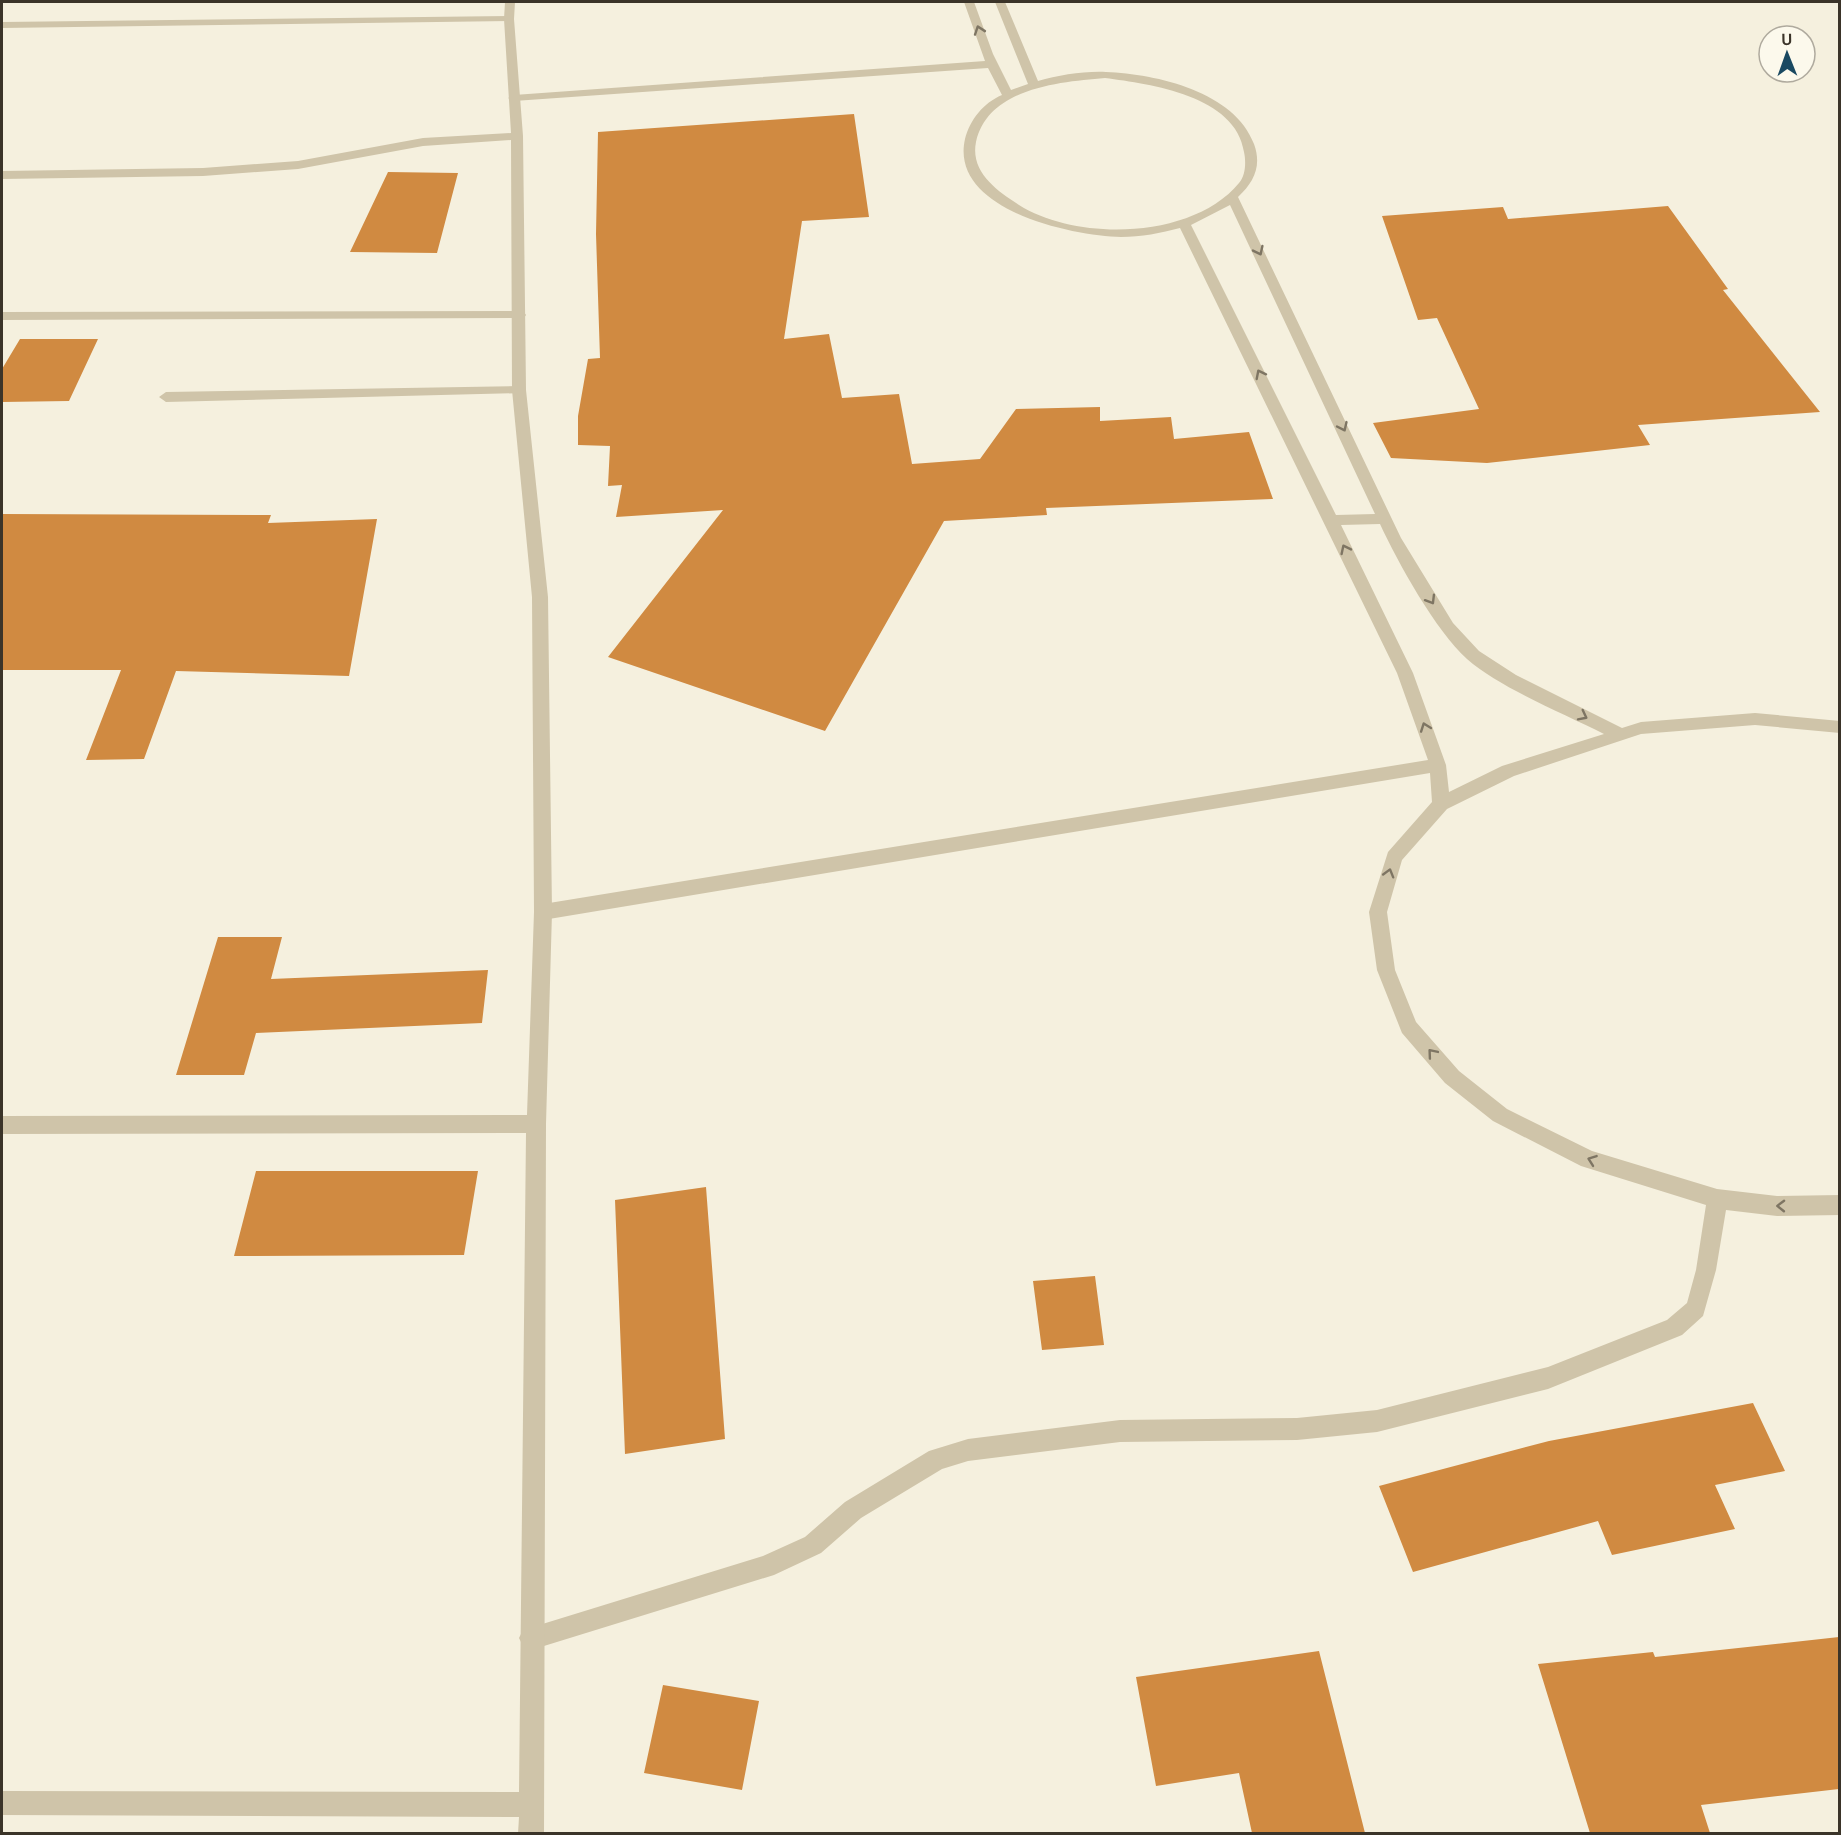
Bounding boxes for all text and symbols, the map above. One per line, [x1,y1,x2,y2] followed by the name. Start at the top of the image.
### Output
[1757,24,1817,84] north arrow
[973,25,986,36] one-way arrow
[1781,29,1792,50] text: U
[1251,244,1263,255] one-way arrow
[1255,369,1267,380] one-way arrow
[1336,420,1348,431] one-way arrow
[1341,545,1352,556] one-way arrow
[1423,594,1435,604] one-way arrow
[1576,708,1587,720] one-way arrow
[1419,722,1432,733] one-way arrow
[1382,868,1394,879] one-way arrow
[1428,1049,1439,1060] one-way arrow
[1588,1154,1598,1167] one-way arrow
[1777,1199,1786,1212] one-way arrow

